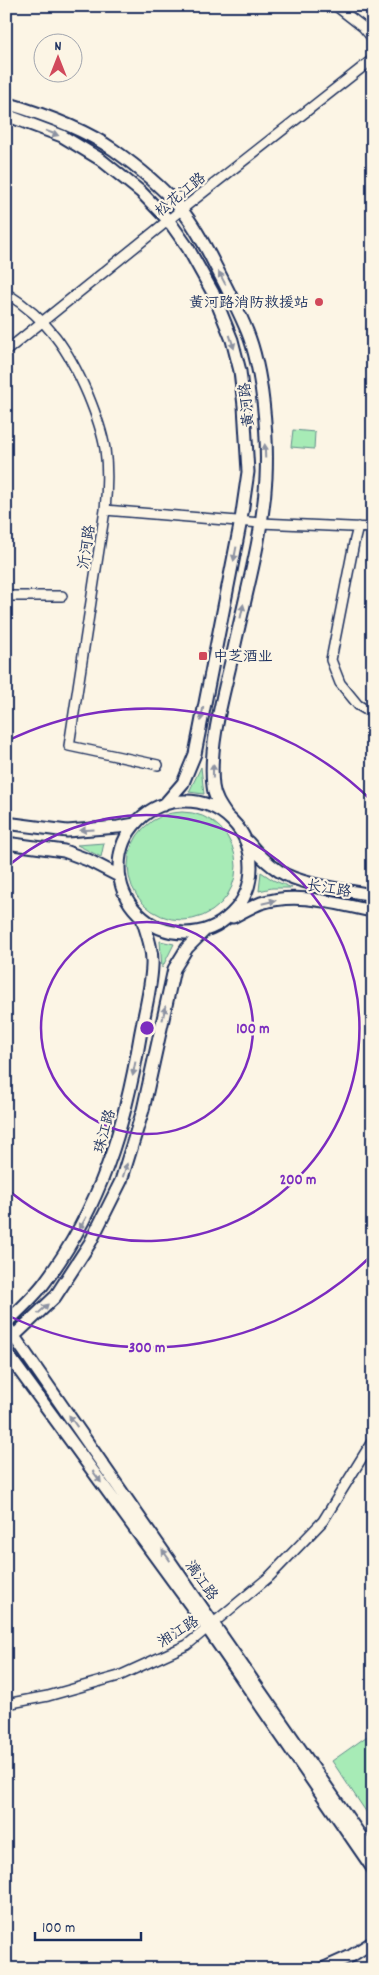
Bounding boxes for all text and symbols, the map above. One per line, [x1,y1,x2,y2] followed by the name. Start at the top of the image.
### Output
[32,32,82,82] north arrow
[55,37,62,57] text: N
[45,129,59,137] one-way arrow
[151,168,212,223] street label: 松花江路
[218,271,226,286] one-way arrow
[189,293,309,315] place label: 黄河路消防救援站
[313,296,325,308] marker: 黄河路消防救援站
[228,335,236,350] one-way arrow
[235,381,261,428] street label: 黄河路
[261,443,269,459] one-way arrow
[74,523,102,571] street label: 沂河路
[230,547,238,563] one-way arrow
[238,604,246,619] one-way arrow
[213,647,273,669] place label: 中芝酒业
[197,650,209,662] marker: 中芝酒业
[198,706,206,722] one-way arrow
[209,762,217,778] one-way arrow
[79,826,95,834] one-way arrow
[305,876,353,904] street label: 长江路
[261,898,276,906] one-way arrow
[160,1005,168,1020] one-way arrow
[138,1019,156,1037] centre of rings
[236,1019,270,1041] text: 100 m
[130,1062,138,1078] one-way arrow
[89,1107,123,1156] street label: 珠江路
[121,1163,129,1178] one-way arrow
[280,1170,316,1192] text: 200 m
[78,1216,87,1229] one-way arrow
[36,1303,48,1315] one-way arrow
[129,1338,165,1360] text: 300 m
[68,1414,78,1428] one-way arrow
[92,1470,102,1484] one-way arrow
[161,1548,171,1561] one-way arrow
[178,1556,222,1606] street label: 漓江路
[154,1611,204,1654] street label: 湘江路
[35,1910,141,1942] scale bar
[42,1918,75,1940] text: 100 m

